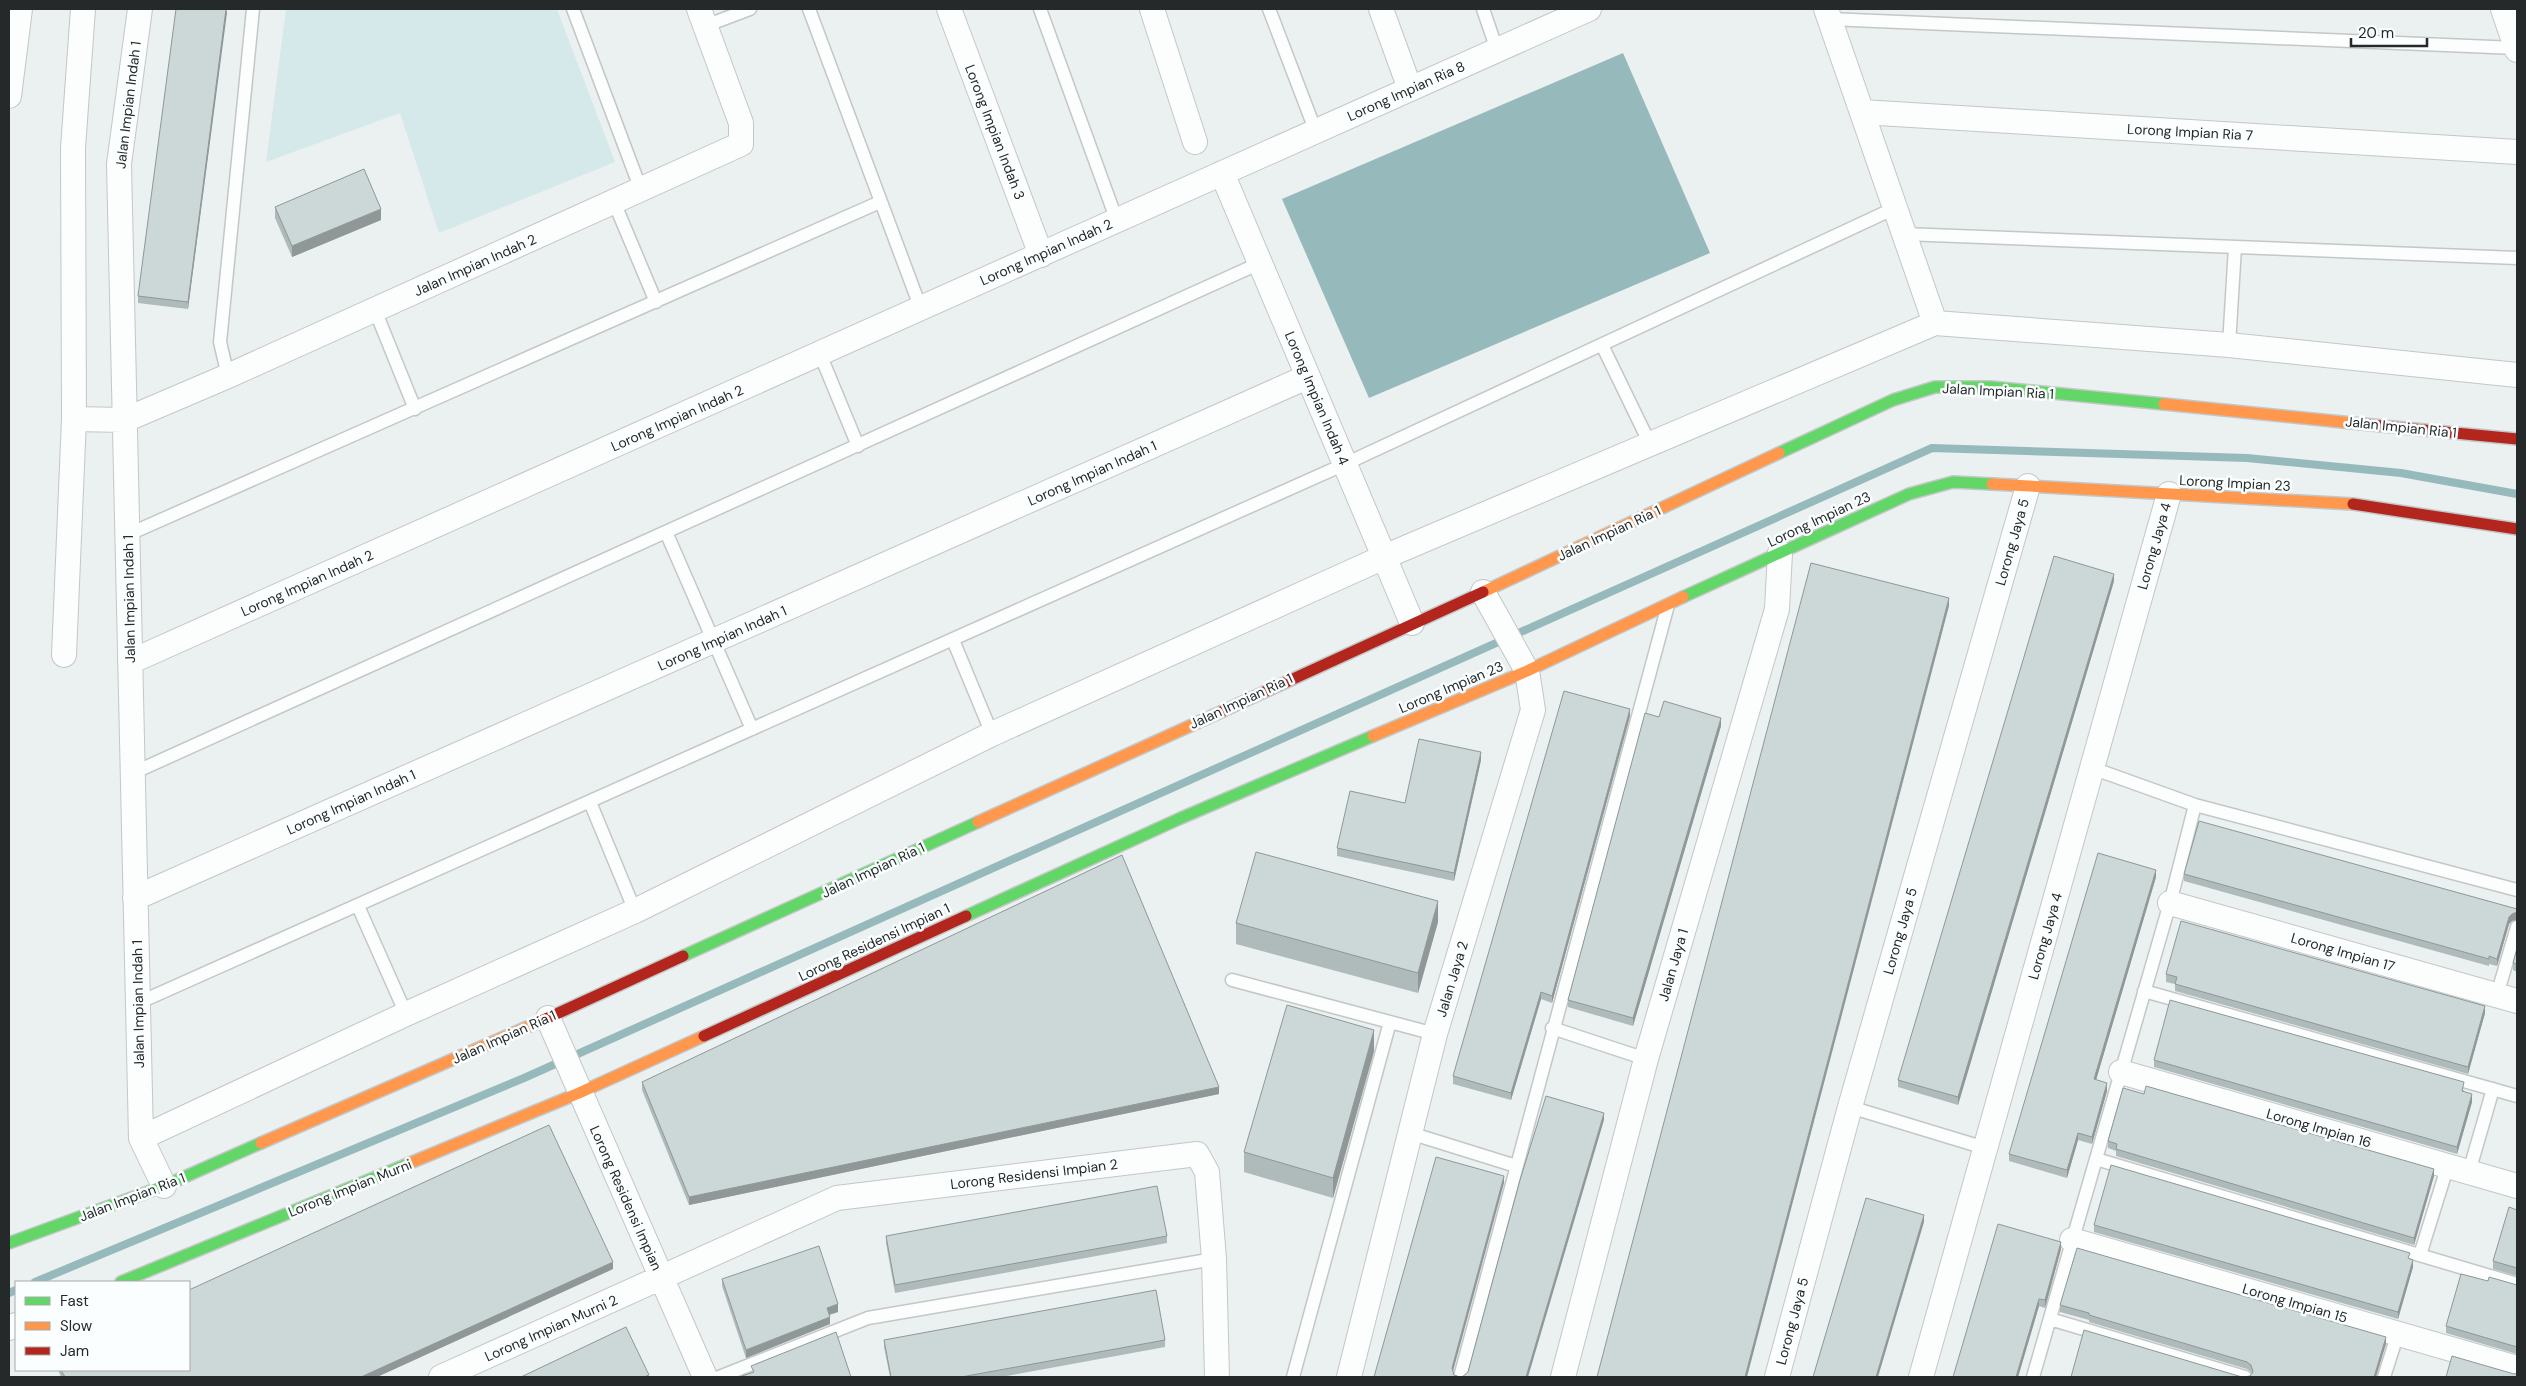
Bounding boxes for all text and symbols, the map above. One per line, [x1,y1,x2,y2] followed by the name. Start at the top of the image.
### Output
[2351,15,2427,47] scale bar
[2358,23,2394,43] text: 20 m
[111,40,145,170] street label: Jalan Impian Indah 1
[1344,57,1468,125] street label: Lorong Impian Ria 8
[961,62,1029,202] street label: Lorong Impian Indah 3
[2127,120,2253,144] street label: Lorong Impian Ria 7
[977,215,1115,289] street label: Lorong Impian Indah 2
[411,230,539,300] street label: Jalan Impian Indah 2
[1281,328,1353,468] street label: Lorong Impian Indah 4
[1942,379,2054,403] street label: Jalan Impian Ria 1
[608,381,746,455] street label: Lorong Impian Indah 2
[2344,412,2458,442] street label: Jalan Impian Ria 1
[1025,436,1159,510] street label: Lorong Impian Indah 1
[2179,471,2291,495] street label: Lorong Impian 23
[1765,487,1873,551] street label: Lorong Impian 23
[1991,496,2033,588] street label: Lorong Jaya 5
[2133,500,2175,592] street label: Lorong Jaya 4
[1555,501,1663,565] street label: Jalan Impian Ria 1
[119,535,139,663] street label: Jalan Impian Indah 1
[238,546,376,620] street label: Lorong Impian Indah 2
[655,601,789,675] street label: Lorong Impian Indah 1
[1396,657,1506,717] street label: Lorong Impian 23
[1187,669,1295,733] street label: Jalan Impian Ria 1
[284,765,418,839] street label: Lorong Impian Indah 1
[819,838,927,902] street label: Jalan Impian Ria 1
[1879,885,1921,977] street label: Lorong Jaya 5
[2024,890,2066,982] street label: Lorong Jaya 4
[795,899,953,985] street label: Lorong Residensi Impian 1
[1654,927,1692,1003] street label: Jalan Jaya 1
[2289,929,2397,975] street label: Lorong Impian 17
[1432,939,1472,1019] street label: Jalan Jaya 2
[128,940,148,1068] street label: Jalan Impian Indah 1
[449,1006,559,1068] street label: Jalan Impian Ria 1
[2264,1104,2374,1152] street label: Lorong Impian 16
[586,1123,666,1273] street label: Lorong Residensi Impian
[286,1155,414,1221] street label: Lorong Impian Murni
[949,1155,1119,1193] street label: Lorong Residensi Impian 2
[77,1169,187,1225] street label: Jalan Impian Ria 1
[1772,1275,1812,1367] street label: Lorong Jaya 5
[2240,1279,2350,1327] street label: Lorong Impian 15
[15,1281,190,1371] legend
[60,1291,89,1311] text: Fast
[482,1291,620,1365] street label: Lorong Impian Murni 2
[60,1316,93,1336] text: Slow
[60,1341,89,1361] text: Jam

